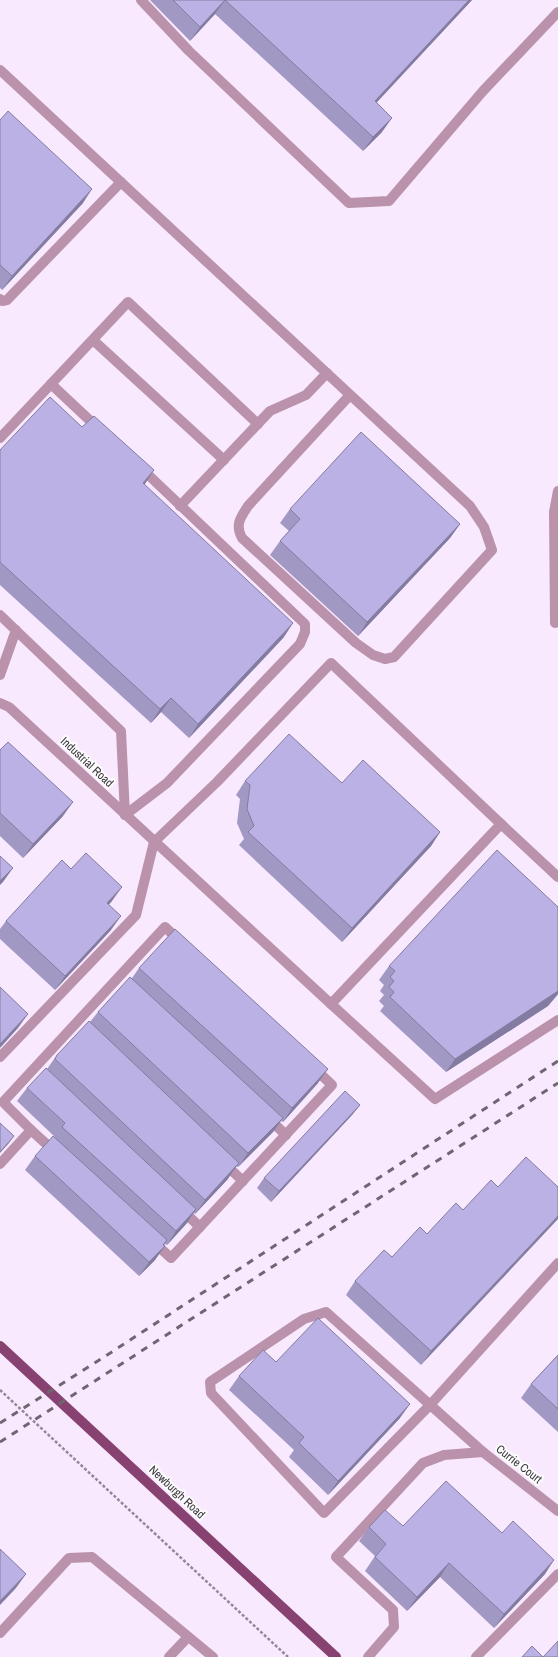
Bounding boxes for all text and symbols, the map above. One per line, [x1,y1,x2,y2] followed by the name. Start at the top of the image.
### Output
[57,733,117,791] street label: Industrial Road
[493,1441,545,1487] street label: Currie Court
[146,1462,208,1522] street label: Newburgh Road

